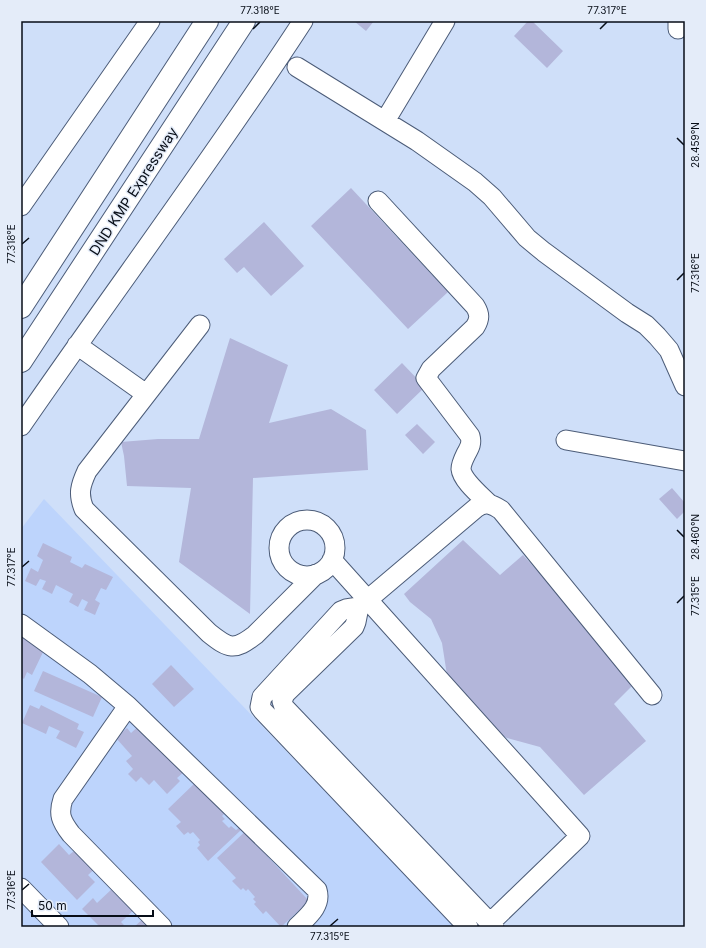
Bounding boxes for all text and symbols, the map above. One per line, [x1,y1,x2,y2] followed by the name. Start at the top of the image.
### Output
[240,4,280,16] text: 77.318°E
[587,4,627,16] text: 77.317°E
[689,122,701,168] text: 28.459°N
[85,124,181,258] street label: DND KMP Expressway
[5,224,17,264] text: 77.318°E
[689,253,701,293] text: 77.316°E
[689,514,701,560] text: 28.460°N
[5,547,17,587] text: 77.317°E
[689,576,701,616] text: 77.315°E
[5,870,17,910] text: 77.316°E
[32,892,153,918] scale bar
[38,898,67,913] text: 50 m
[310,930,350,942] text: 77.315°E

